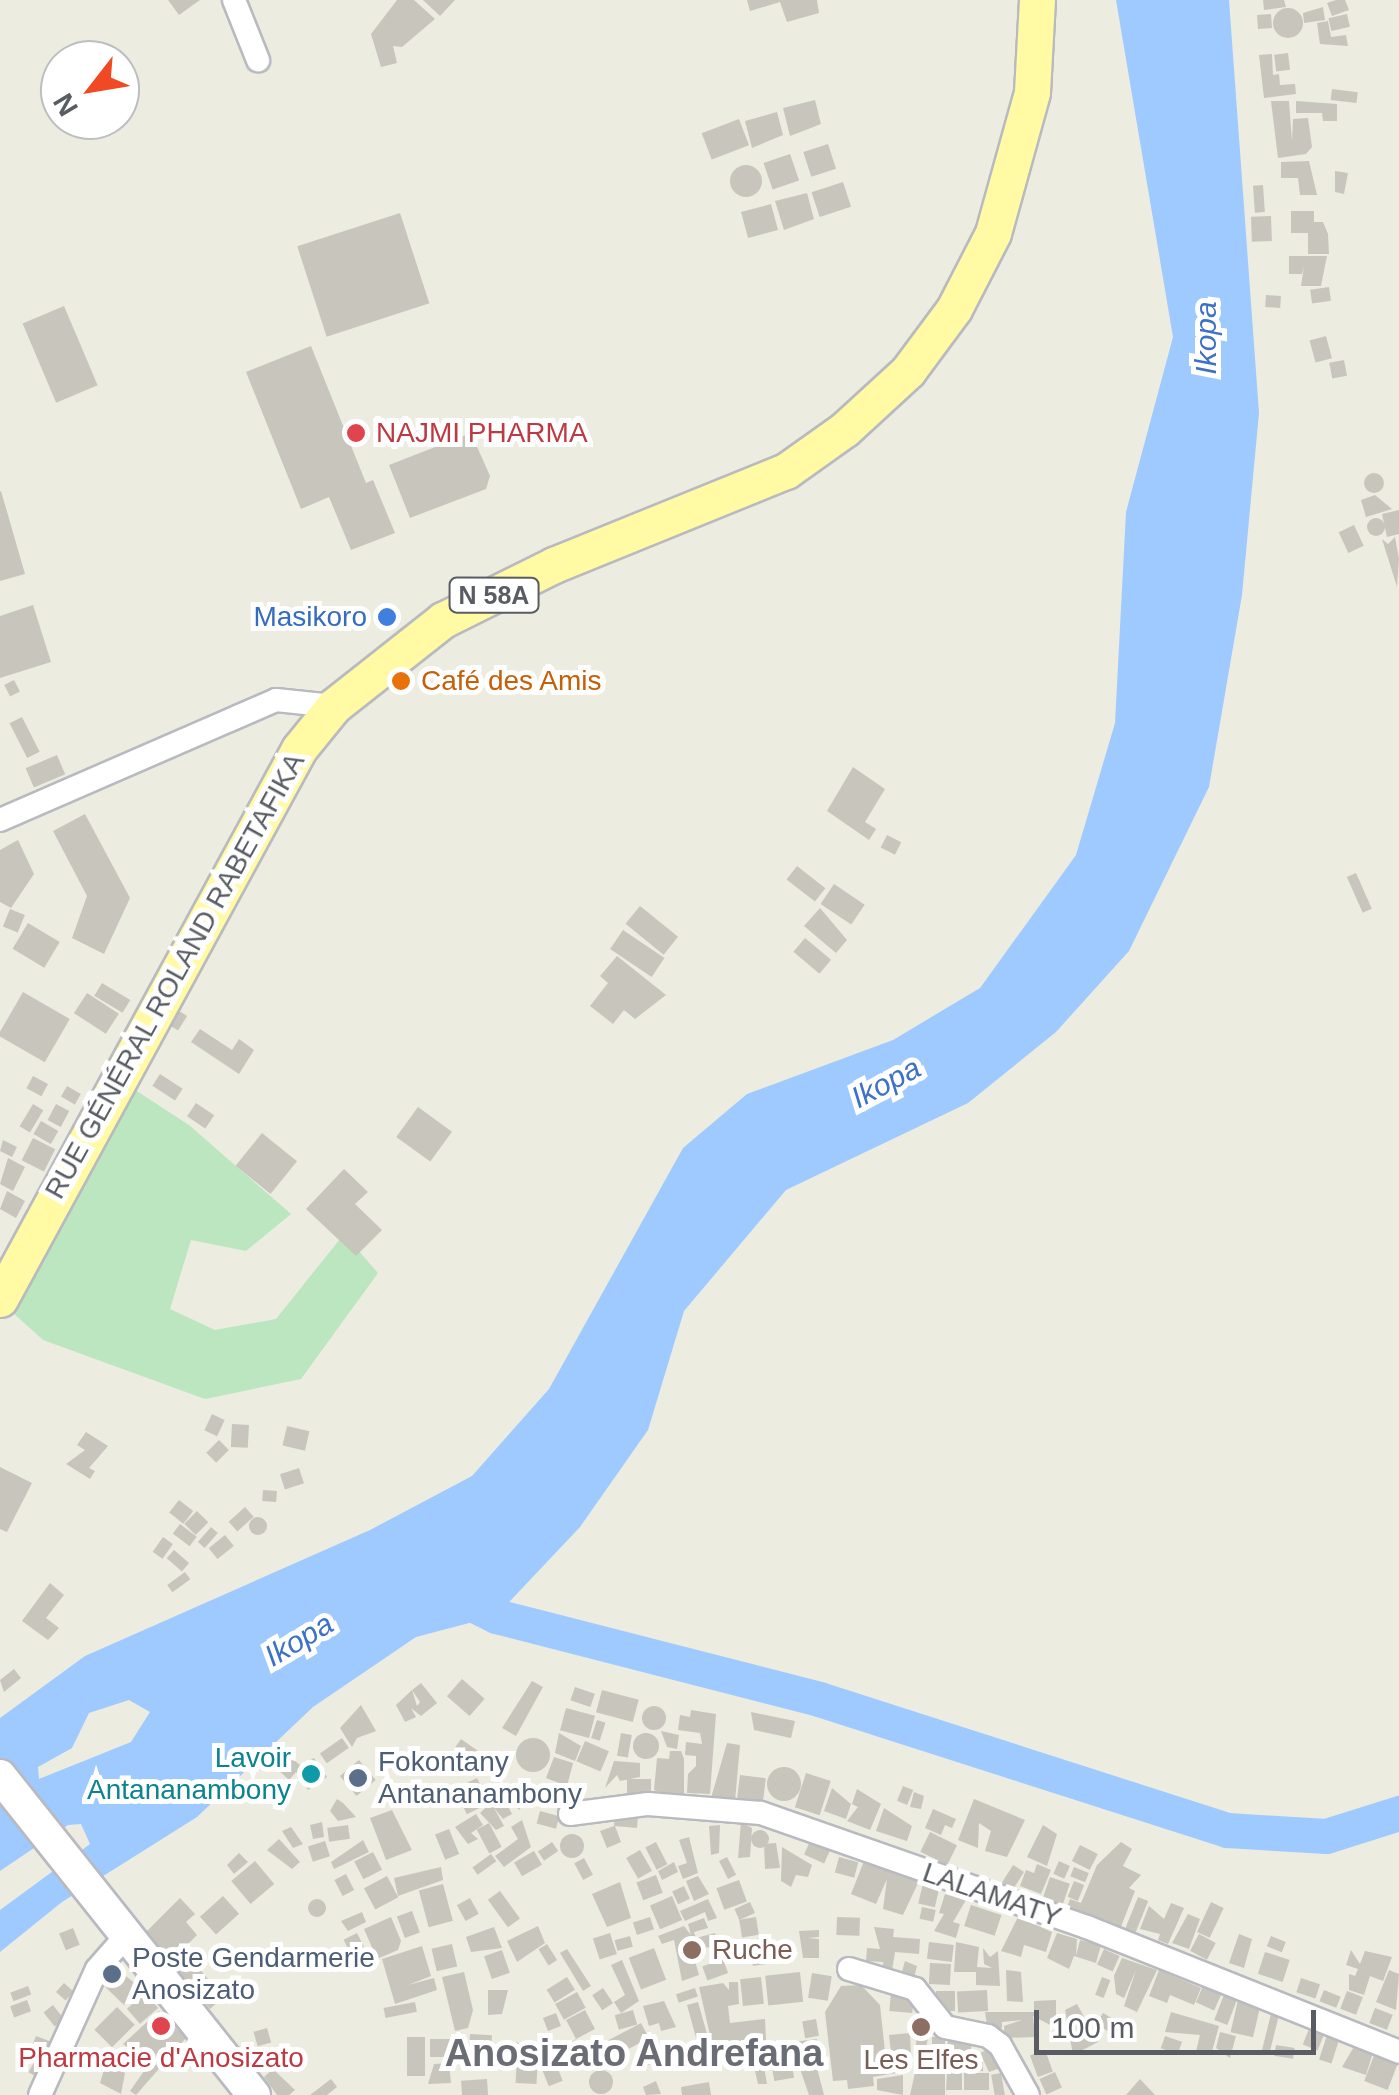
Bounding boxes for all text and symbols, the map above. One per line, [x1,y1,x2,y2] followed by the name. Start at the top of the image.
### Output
[40,40,140,140] north arrow
[47,88,84,121] text: N
[1188,301,1224,375] water label: Ikopa
[376,416,588,450] place label: NAJMI PHARMA
[345,422,367,444] marker: NAJMI PHARMA
[446,575,542,615] road number: N 58A
[253,600,367,634] place label: Masikoro
[376,606,398,628] marker: Masikoro
[421,664,603,698] place label: Café des Amis
[390,670,412,692] marker: Café des Amis
[38,747,312,1205] street label: RUE GÉNÉRAL ROLAND RABETAFIKA
[845,1050,927,1116] water label: Ikopa
[258,1606,340,1674] water label: Ikopa
[87,1741,291,1807] place label: Lavoir Antananambony
[378,1745,582,1811] place label: Fokontany Antananambony
[300,1763,322,1785] marker: Lavoir Antananambony
[347,1767,369,1789] marker: Fokontany Antananambony
[918,1856,1066,1934] street label: LALAMATY
[712,1933,793,1967] place label: Ruche
[681,1939,703,1961] marker: Ruche
[132,1941,375,2007] place label: Poste Gendarmerie Anosizato
[101,1963,123,1985] marker: Poste Gendarmerie Anosizato
[1039,1990,1322,2052] scale bar
[1051,2011,1134,2044] text: 100 m
[150,2015,172,2037] marker: Pharmacie d'Anosizato
[910,2016,932,2038] marker: Les Elfes
[444,2031,824,2077] district label: Anosizato Andrefana
[18,2041,304,2075] place label: Pharmacie d'Anosizato
[863,2043,979,2077] place label: Les Elfes

